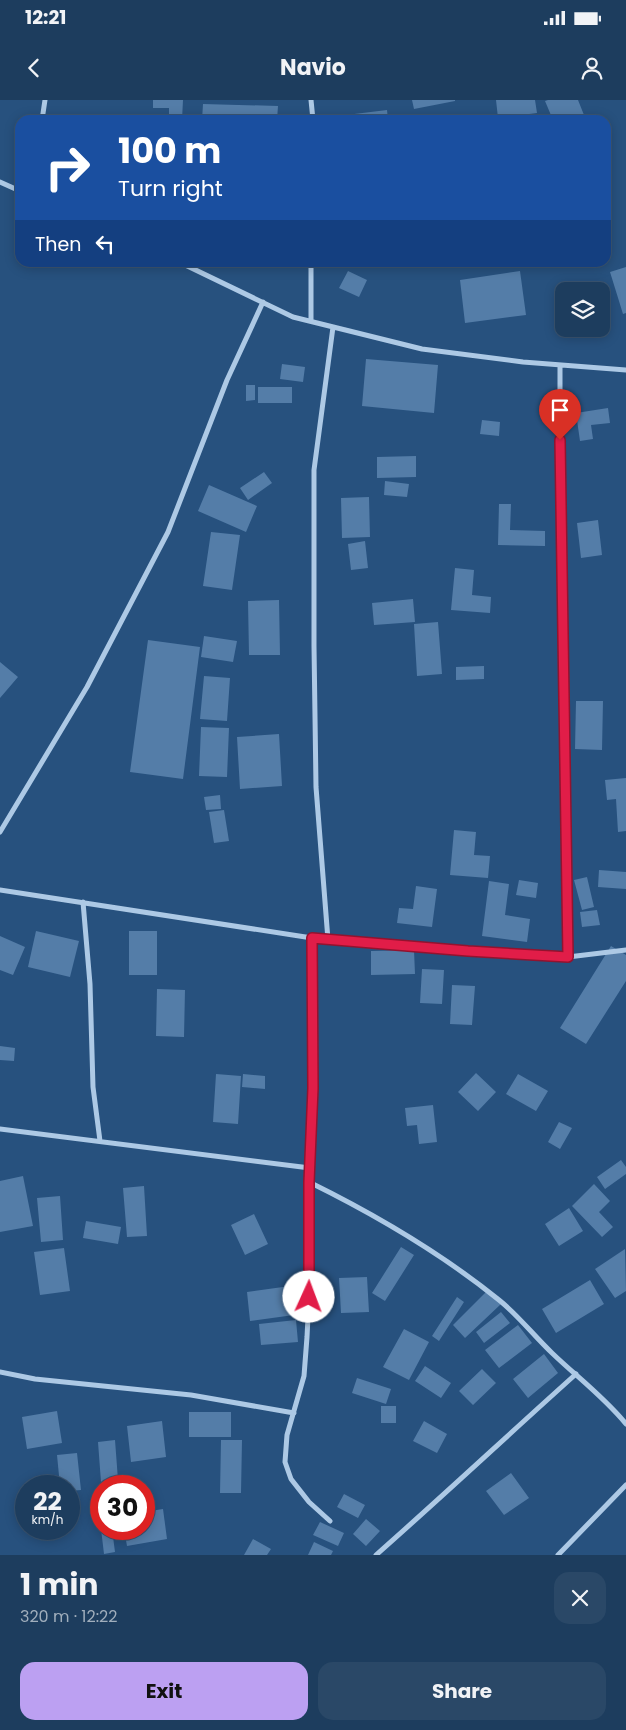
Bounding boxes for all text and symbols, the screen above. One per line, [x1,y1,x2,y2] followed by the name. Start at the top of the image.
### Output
[25,4,66,31] text: 12:21
[280,52,346,83] text: Navio
[20,54,48,82] icon: back
[578,54,606,82] icon: person
[118,126,221,175] text: 100 m
[35,135,100,200] icon: right
[118,173,223,204] text: Turn right
[91,230,119,258] icon: left
[35,231,81,258] text: Then
[555,282,610,337] map controls
[555,282,610,337] button: layers
[539,389,581,440] pin
[546,396,574,424] icon: arrive
[282,1270,334,1322] position arrow
[90,1475,155,1540] speed limit sign: 30
[33,1484,62,1519] text: 22
[32,1511,63,1528] text: km/h
[20,1563,98,1606] text: 1 min
[554,1572,606,1624] button: close
[20,1605,118,1628] text: 320 m · 12:22
[20,1662,308,1720] button: Exit
[318,1662,606,1720] button: Share

